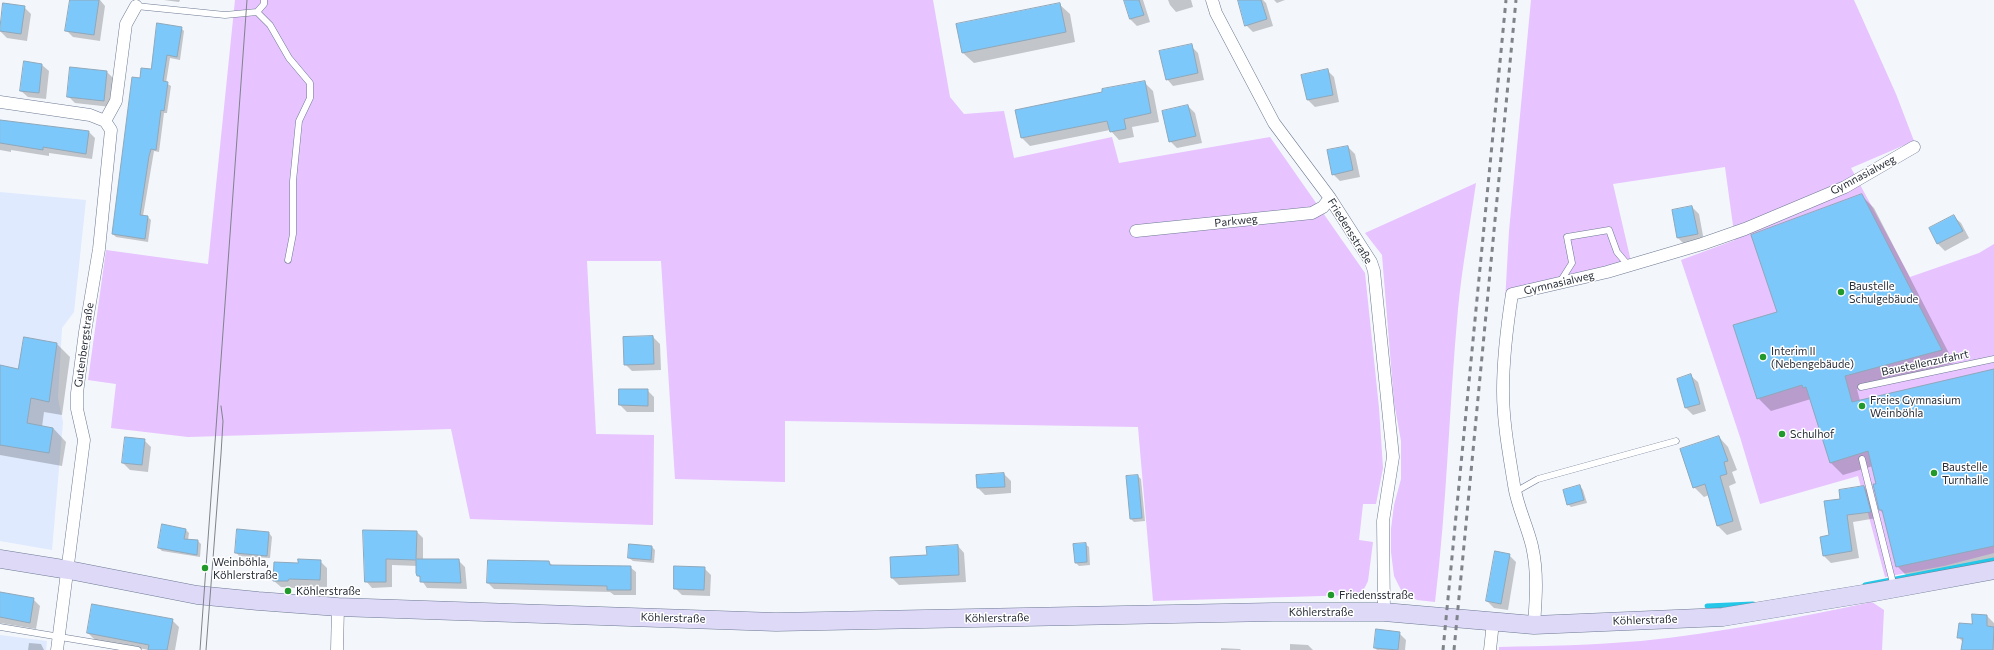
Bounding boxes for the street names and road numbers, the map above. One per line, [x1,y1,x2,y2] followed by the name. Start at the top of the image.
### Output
[1828,152,1898,198] street label: Gymnasialweg
[1325,196,1375,266] street label: Friedensstraße
[1214,212,1258,230] street label: Parkweg
[1522,268,1596,298] street label: Gymnasialweg
[72,302,96,388] street label: Gutenbergstraße
[1880,347,1970,379] street label: Baustellenzufahrt
[1289,605,1353,619] street label: Köhlerstraße
[640,610,706,626] street label: Köhlerstraße
[965,611,1029,625] street label: Köhlerstraße
[1612,612,1678,628] street label: Köhlerstraße

